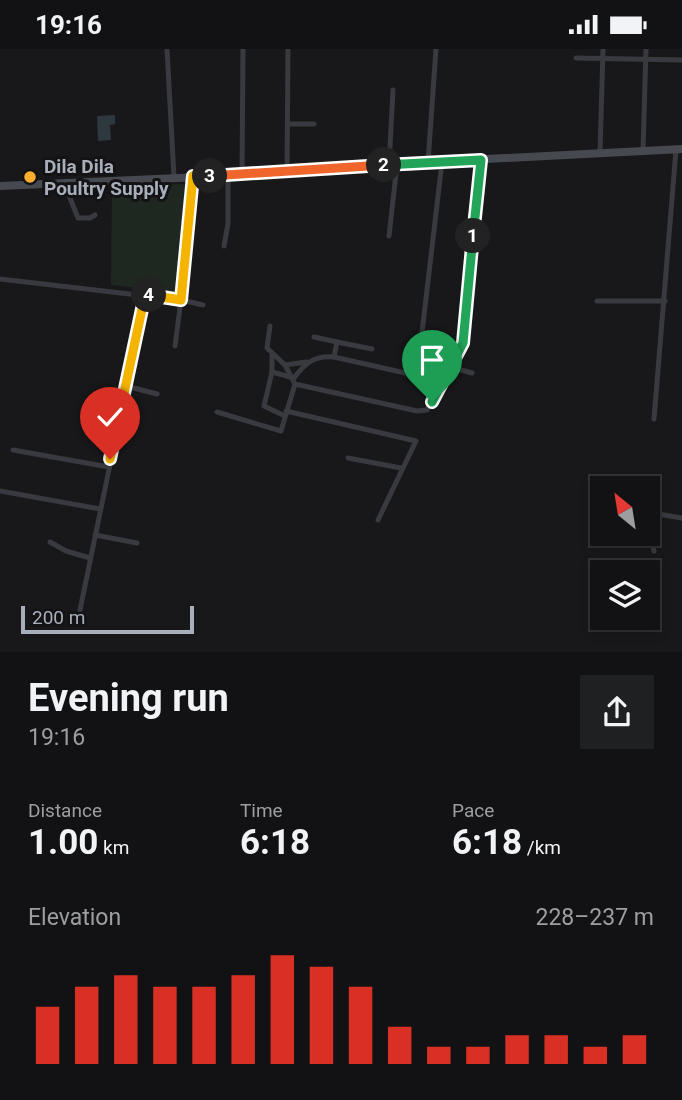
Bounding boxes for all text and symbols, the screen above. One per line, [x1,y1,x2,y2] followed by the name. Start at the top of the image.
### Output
[35,10,102,40] text: 19:16
[366,148,402,183] pin: 2
[378,153,389,176] text: 2
[44,155,169,200] place label: Dila Dila Poultry Supply
[192,159,228,193] pin: 3
[204,164,215,187] text: 3
[22,169,38,185] marker: Dila Dila Poultry Supply
[456,219,490,253] pin: 1
[467,224,478,247] text: 1
[132,278,166,313] pin: 4
[143,283,154,306] text: 4
[402,330,462,402] pin
[413,341,451,379] icon: arrive
[80,387,140,459] pin
[91,398,129,436] icon: check
[590,476,660,546] north arrow
[590,476,660,630] map controls
[590,560,660,630] button: layers
[21,603,194,635] scale bar
[32,606,85,629] text: 200 m
[580,675,654,749] button: share
[28,676,229,720] text: Evening run
[28,724,85,751] text: 19:16
[28,799,102,822] text: Distance
[240,799,283,822] text: Time
[452,799,494,822] text: Pace
[28,822,98,863] text: 1.00
[240,822,310,863] text: 6:18
[452,822,522,863] text: 6:18
[98,836,129,859] text: km
[522,836,561,859] text: /km
[28,904,121,931] text: Elevation
[535,904,654,931] text: 228–237 m

